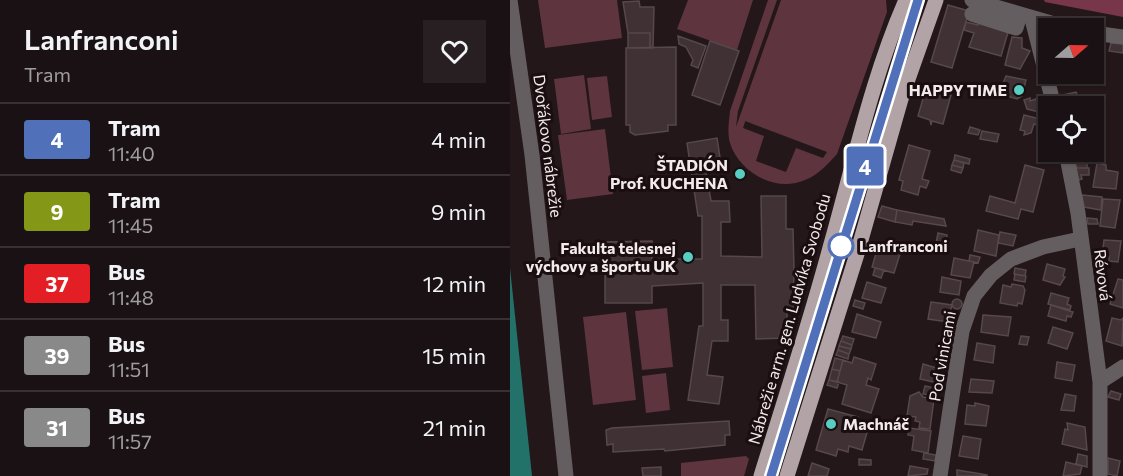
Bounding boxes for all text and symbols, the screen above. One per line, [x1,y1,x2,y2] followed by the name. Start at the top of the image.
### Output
[1038,18,1104,84] north arrow
[1038,18,1104,162] map controls
[423,20,486,83] button: heart
[24,22,179,56] text: Lanfranconi
[24,62,71,86] text: Tram
[530,73,567,219] street label: Dvořákovo nábrežie
[909,80,1007,99] place label: HAPPY TIME
[1012,83,1026,97] marker: HAPPY TIME
[1038,96,1104,162] button: locate
[108,114,160,141] text: Tram
[431,126,486,153] text: 4 min
[51,127,63,152] text: 4
[108,141,155,165] text: 11:40
[846,146,884,186] line badge: 4
[859,154,871,179] text: 4
[610,155,729,192] place label: ŠTADIÓN Prof. KUCHENA
[733,167,747,181] marker: ŠTADIÓN Prof. KUCHENA
[108,186,160,213] text: Tram
[744,191,833,446] street label: Nábrežie arm. gen. Ludvíka Svobodu
[431,198,486,225] text: 9 min
[51,199,63,224] text: 9
[108,213,153,237] text: 11:45
[828,233,854,259] marker: Lanfranconi
[859,236,948,255] place label: Lanfranconi
[526,238,676,275] place label: Fakulta telesnej výchovy a športu UK
[1091,248,1116,302] street label: Révová
[681,250,695,264] marker: Fakulta telesnej výchovy a športu UK
[108,258,145,285] text: Bus
[423,270,486,297] text: 12 min
[45,271,69,296] text: 37
[108,285,154,309] text: 11:48
[924,309,959,403] street label: Pod vinicami
[108,330,145,357] text: Bus
[422,342,486,369] text: 15 min
[44,343,70,368] text: 39
[108,357,150,381] text: 11:51
[108,402,145,429] text: Bus
[423,414,486,441] text: 21 min
[843,414,909,433] place label: Machnáč
[46,415,68,440] text: 31
[824,417,838,431] marker: Machnáč
[108,429,152,453] text: 11:57

